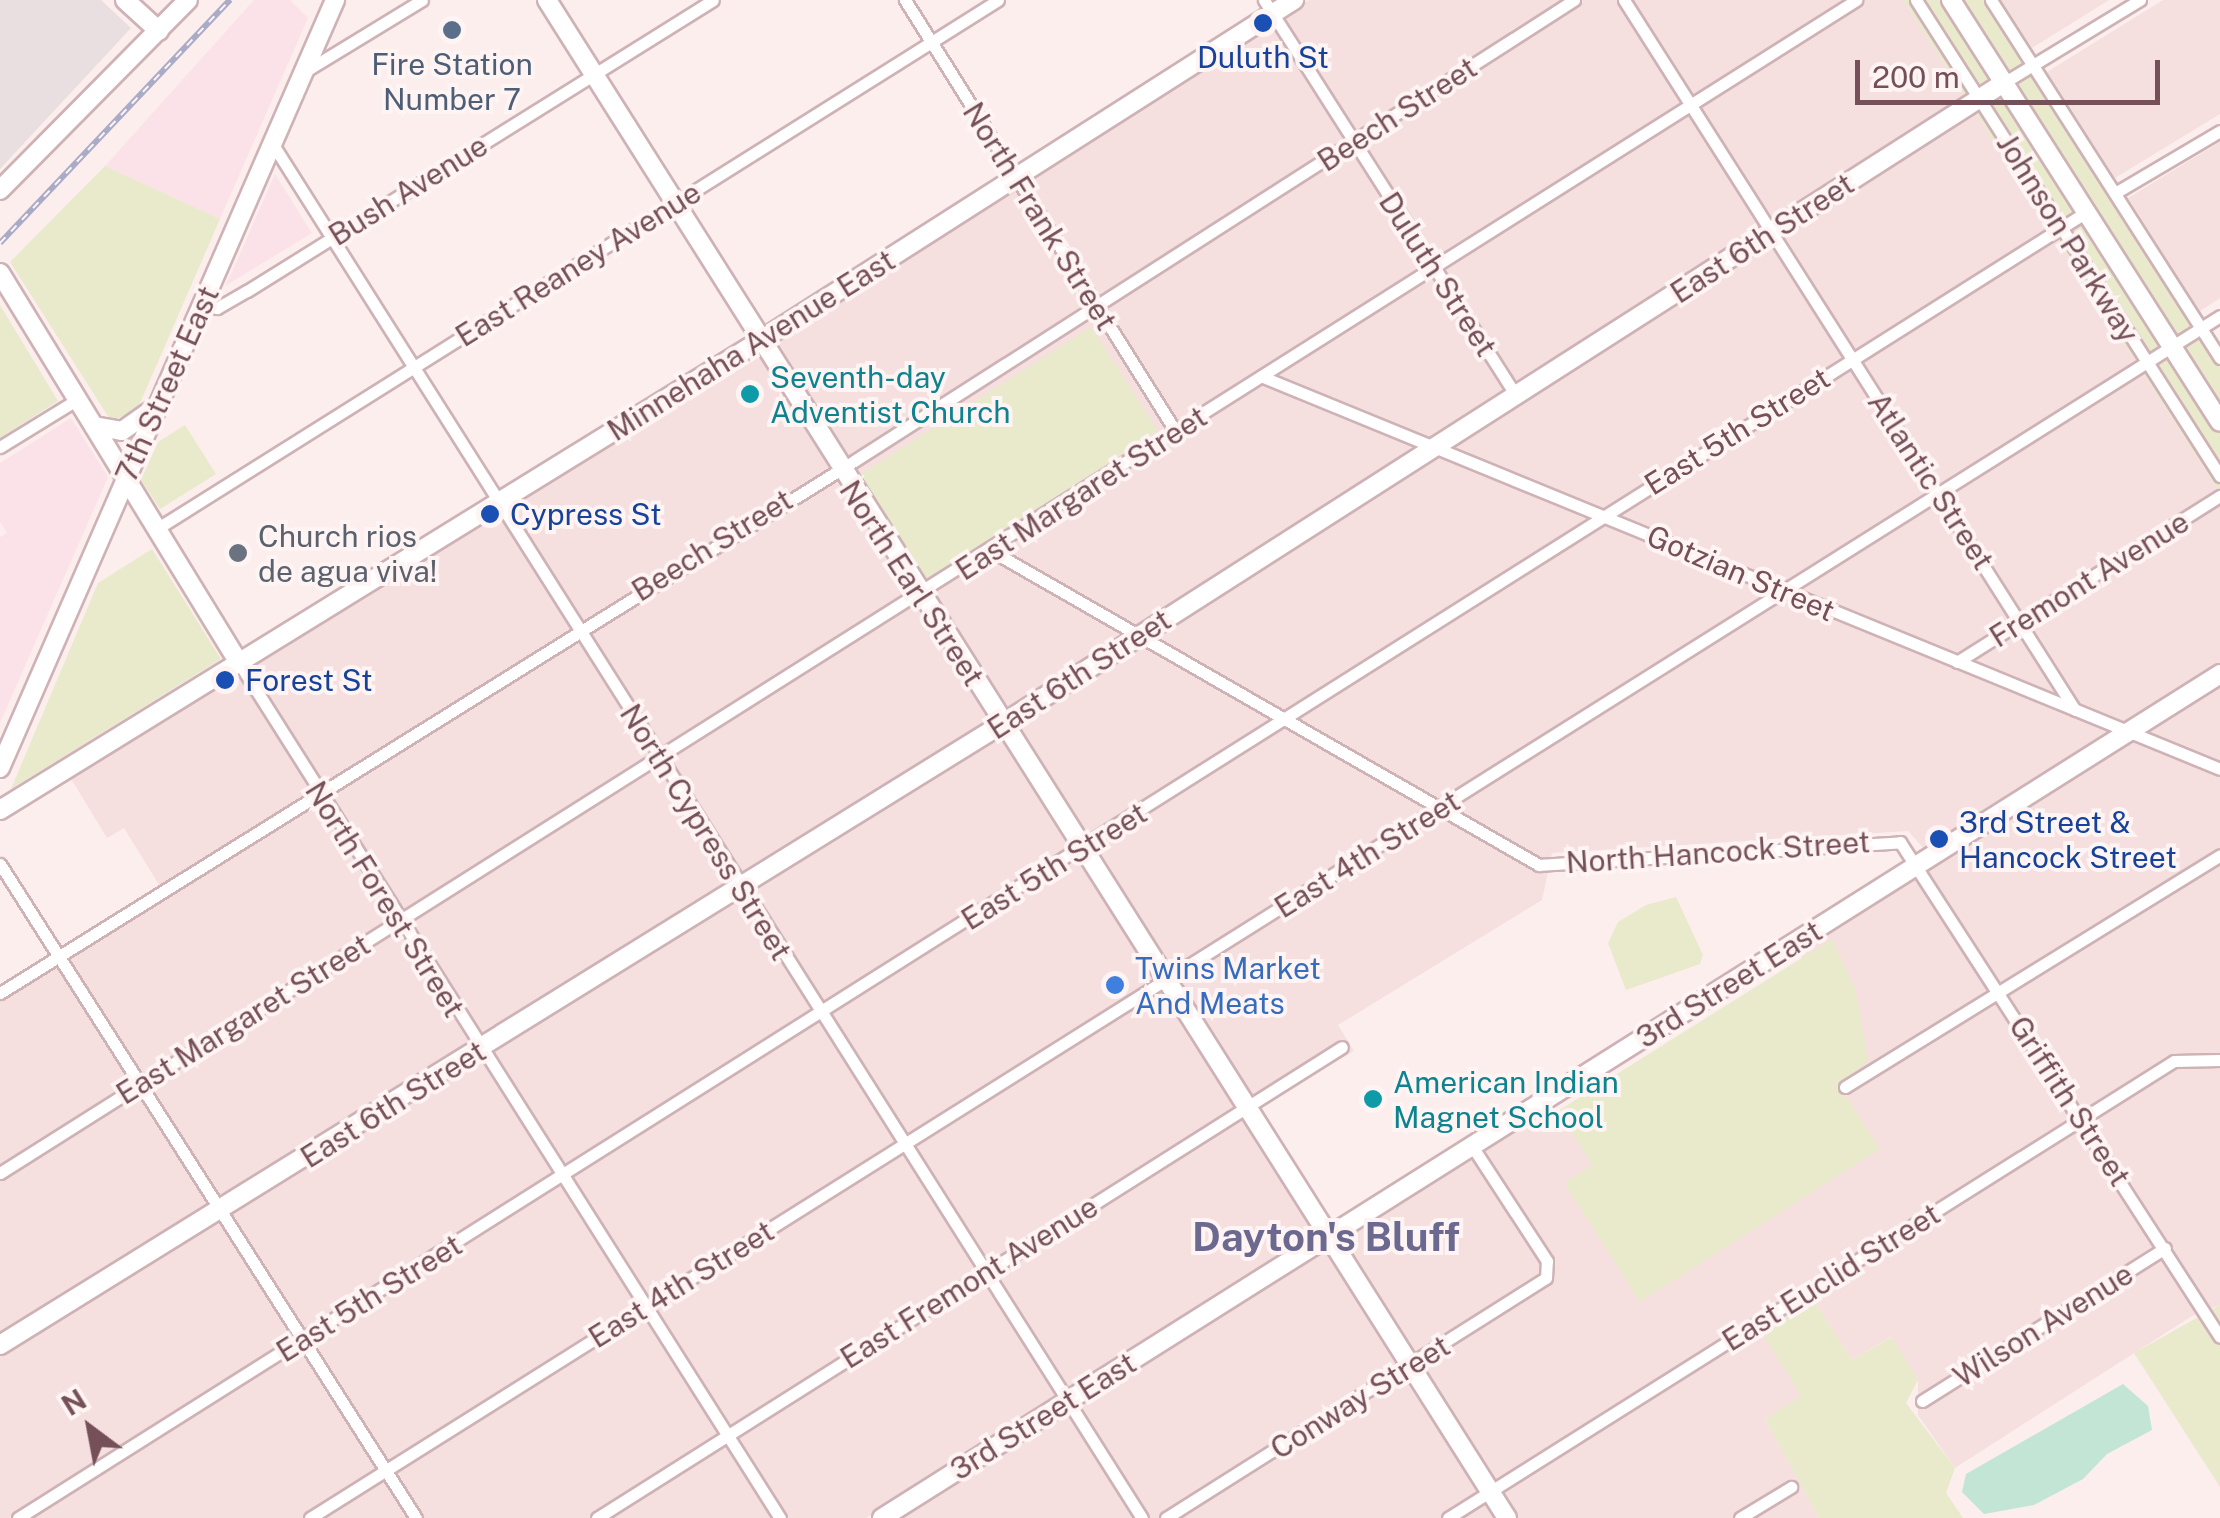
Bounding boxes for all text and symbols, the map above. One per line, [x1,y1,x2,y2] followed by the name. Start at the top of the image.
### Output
[1252,12,1274,34] marker: Duluth St
[441,19,463,41] marker: Fire Station Number 7
[1197,39,1329,75] place label: Duluth St
[1860,40,2165,102] scale bar
[371,46,533,116] place label: Fire Station Number 7
[1311,49,1483,179] street label: Beech Street
[1872,59,1960,95] text: 200 m
[955,96,1125,336] street label: North Frank Street
[322,127,494,253] street label: Bush Avenue
[1989,127,2147,349] street label: Johnson Parkway
[1664,165,1860,311] street label: East 6th Street
[449,174,707,354] street label: East Reaney Avenue
[1372,185,1504,363] street label: Duluth Street
[600,242,902,448] street label: Minnehaha Avenue East
[108,281,226,487] street label: 7th Street East
[770,359,1011,430] place label: Seventh-day Adventist Church
[1638,360,1836,502] street label: East 5th Street
[739,383,761,405] marker: Seventh-day Adventist Church
[1860,386,2002,576] street label: Atlantic Street
[949,398,1213,588] street label: East Margaret Street
[832,474,992,692] street label: North Earl Street
[625,481,799,609] street label: Beech Street
[510,496,662,532] place label: Cypress St
[479,503,501,525] marker: Cypress St
[1983,503,2195,655] street label: Fremont Avenue
[1642,517,1840,629] street label: Gotzian Street
[258,518,438,588] place label: Church rios de agua viva!
[227,542,249,564] marker: Church rios de agua viva!
[981,601,1177,747] street label: East 6th Street
[245,662,373,698] place label: Forest St
[214,669,236,691] marker: Forest St
[613,697,799,967] street label: North Cypress Street
[298,775,472,1023] street label: North Forest Street
[1268,783,1466,925] street label: East 4th Street
[955,795,1153,937] street label: East 5th Street
[1959,804,2177,874] place label: 3rd Street & Hancock Street
[1565,823,1871,881] street label: North Hancock Street
[1928,828,1950,850] marker: 3rd Street & Hancock Street
[1630,913,1828,1055] street label: 3rd Street East
[110,926,376,1112] street label: East Margaret Street
[1135,950,1321,1020] place label: Twins Market And Meats
[1104,974,1126,996] marker: Twins Market And Meats
[2002,1009,2138,1193] street label: Griffith Street
[294,1033,492,1175] street label: East 6th Street
[1393,1064,1619,1134] place label: American Indian Magnet School
[1362,1088,1384,1110] marker: American Indian Magnet School
[834,1188,1104,1376] street label: East Fremont Avenue
[1716,1196,1946,1358] street label: East Euclid Street
[582,1213,780,1355] street label: East 4th Street
[1192,1213,1460,1261] district label: Dayton's Bluff
[270,1227,468,1369] street label: East 5th Street
[1947,1256,2139,1394] street label: Wilson Avenue
[1264,1328,1456,1466] street label: Conway Street
[944,1345,1142,1487] street label: 3rd Street East
[40,1378,140,1478] north arrow
[56,1382,92,1422] text: N

